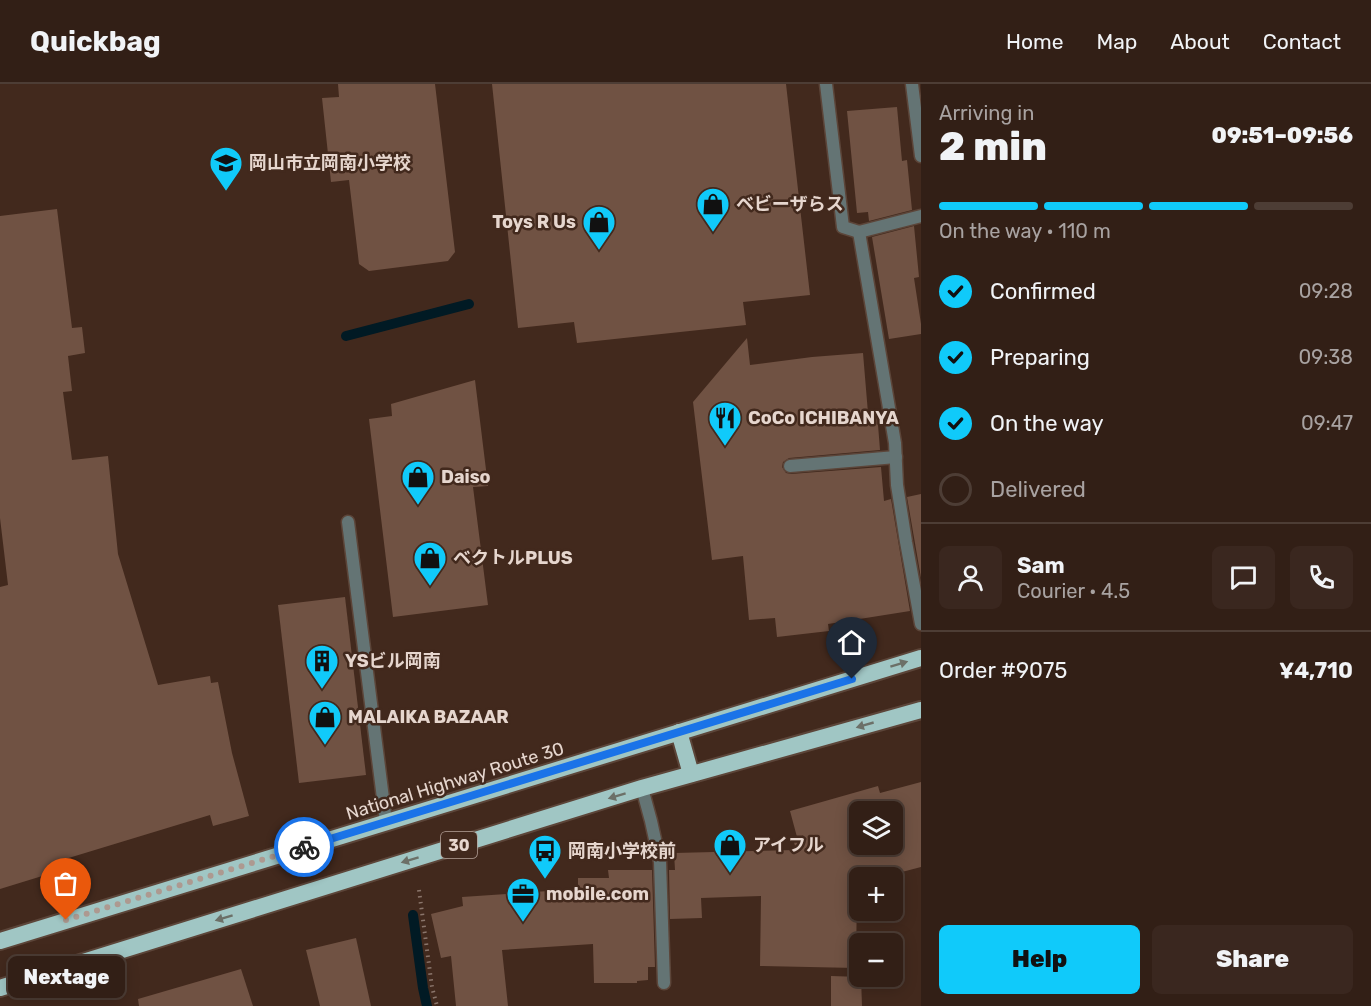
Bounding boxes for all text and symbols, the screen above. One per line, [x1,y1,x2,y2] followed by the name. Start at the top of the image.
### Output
[30,25,161,58] text: Quickbag
[1006,29,1063,54] text: Home
[1096,29,1137,54] text: Map
[1170,29,1230,54] text: About
[1263,29,1341,54] text: Contact
[939,101,1034,125] text: Arriving in
[1212,122,1353,149] text: 09:51–09:56
[939,124,1047,170] text: 2 min
[208,145,244,192] school or university icon: 岡山市立岡南小学校
[249,152,411,174] place label: 岡山市立岡南小学校
[695,186,731,233] shop icon: ベビーザらス
[736,193,844,215] place label: ベビーザらス
[581,204,617,251] shop icon: Toys R Us
[492,211,576,233] place label: Toys R Us
[939,219,1111,243] text: On the way · 110 m
[939,275,972,308] icon: check
[990,278,1096,305] text: Confirmed
[1299,279,1353,303] text: 09:28
[939,341,972,374] icon: check
[990,344,1090,371] text: Preparing
[1299,345,1353,369] text: 09:38
[707,400,743,447] restaurant icon: CoCo ICHIBANYA
[748,407,899,429] place label: CoCo ICHIBANYA
[939,407,972,440] icon: check
[990,410,1104,437] text: On the way
[1301,411,1353,435] text: 09:47
[400,459,436,506] shop icon: Daiso
[441,466,491,488] place label: Daiso
[990,476,1086,503] text: Delivered
[412,540,448,587] shop icon: ベクトルPLUS
[939,546,1002,609] button: person
[1212,546,1275,609] button: chat
[1290,546,1353,609] button: phone
[453,547,573,569] place label: ベクトルPLUS
[1017,552,1065,579] text: Sam
[1017,579,1130,603] text: Courier · 4.5
[826,617,877,679] pin
[835,626,868,659] icon: home
[304,643,340,690] building icon: YSビル岡南
[345,650,441,672] place label: YSビル岡南
[939,657,1067,684] text: Order #9075
[1279,657,1353,684] text: ¥4,710
[890,659,908,669] one-way arrow
[307,699,343,746] shop icon: MALAIKA BAZAAR
[348,706,509,728] place label: MALAIKA BAZAAR
[856,721,874,731] one-way arrow
[343,737,567,825] street label: National Highway Route 30
[607,792,625,801] one-way arrow
[849,801,903,987] map controls
[849,801,903,855] button: layers
[274,817,334,877] courier
[712,827,748,874] shop icon: アイフル
[288,831,321,864] icon: bike
[441,832,477,858] road number: 30
[527,833,563,880] bus stop icon: 岡南小学校前
[753,834,824,856] place label: アイフル
[568,840,676,862] place label: 岡南小学校前
[401,856,419,865] one-way arrow
[40,858,91,920] pin
[49,867,82,900] icon: bag
[849,867,903,921] button: +
[505,876,541,923] office icon: mobile.com
[546,883,649,905] place label: mobile.com
[215,913,233,923] one-way arrow
[939,925,1140,994] button: Help
[1152,925,1353,994] button: Share
[849,933,903,987] button: −
[8,956,124,998] callout: Nextage
[24,965,109,989] text: Nextage

